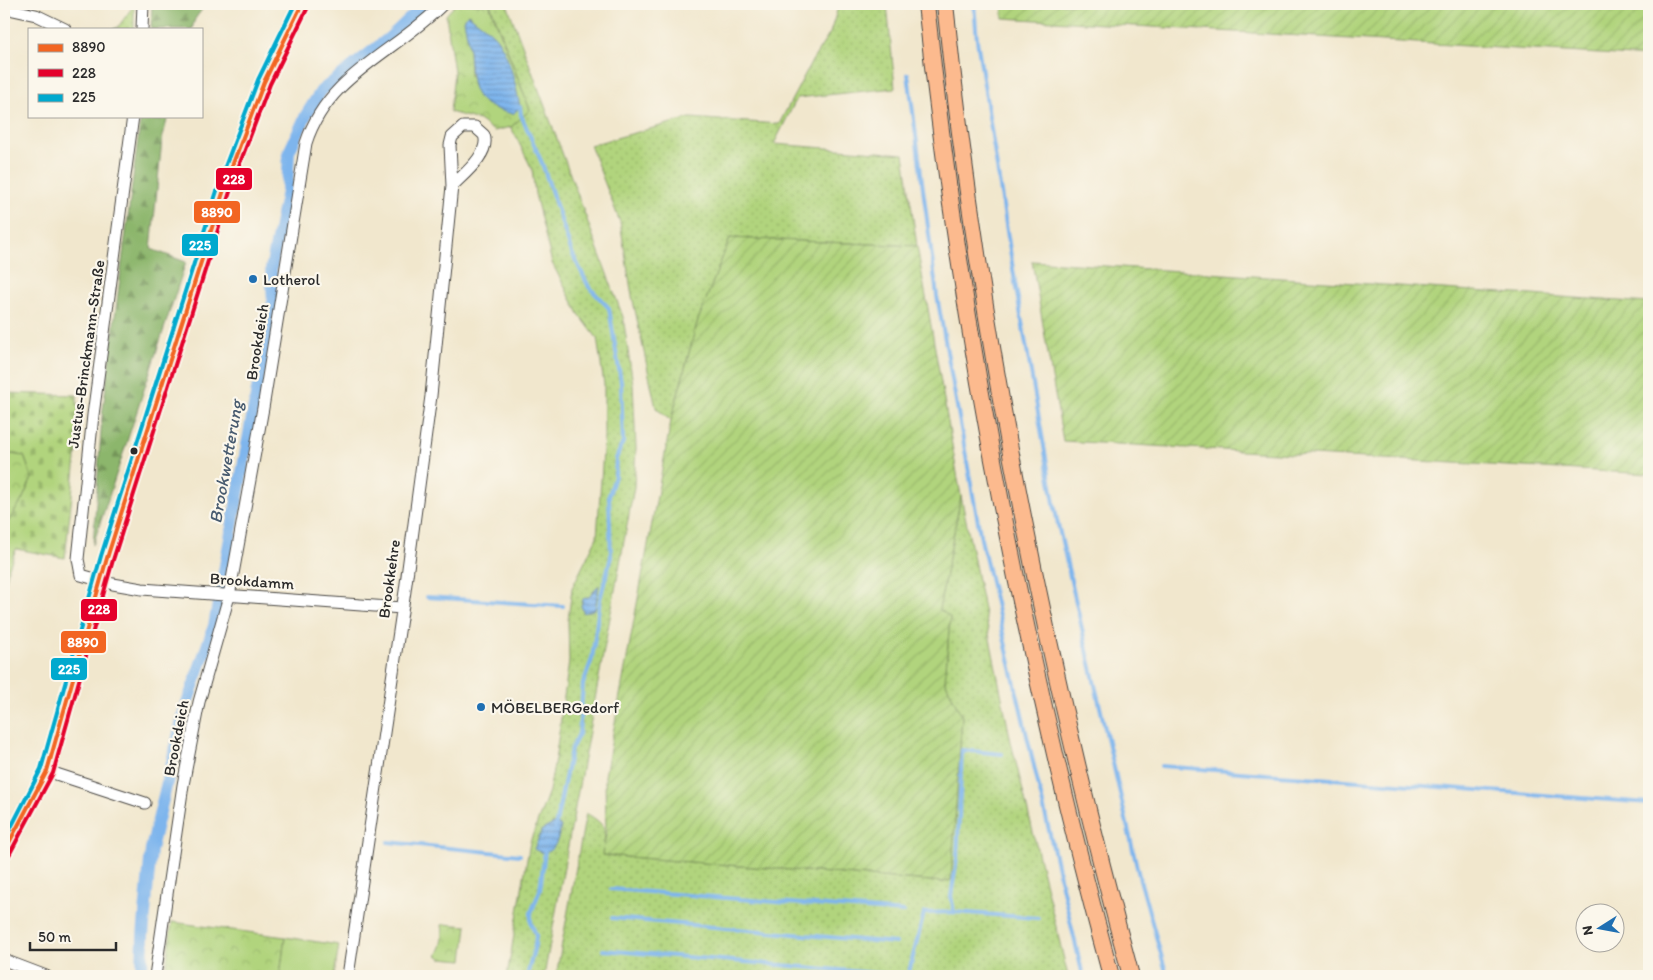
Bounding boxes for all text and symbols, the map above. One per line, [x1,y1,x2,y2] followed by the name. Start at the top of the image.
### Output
[28,28,202,118] legend
[72,38,106,56] text: 8890
[72,64,96,82] text: 228
[72,88,96,106] text: 225
[215,167,253,191] line badge: 228
[223,171,246,188] text: 228
[193,200,241,224] line badge: 8890
[201,204,233,221] text: 8890
[181,233,219,257] line badge: 225
[189,237,212,254] text: 225
[63,259,109,449] street label: Justus-Brinckmann-Straße
[263,270,320,289] place label: Lotherol
[247,273,259,285] marker: Lotherol
[242,302,272,382] street label: Brookdeich
[204,396,248,525] water label: Brookwetterung
[129,446,139,456] unlabelled marker
[374,538,404,620] street label: Brookkehre
[209,569,295,593] street label: Brookdamm
[80,598,118,622] line badge: 228
[88,601,111,618] text: 228
[60,630,107,654] line badge: 8890
[67,634,99,651] text: 8890
[50,657,88,681] line badge: 225
[58,661,81,678] text: 225
[159,698,193,778] street label: Brookdeich
[491,698,620,717] place label: MÖBELBERGedorf
[475,701,487,713] marker: MÖBELBERGedorf
[1576,902,1626,952] north arrow
[30,920,116,952] scale bar
[1578,924,1597,937] text: N
[38,928,71,946] text: 50 m

